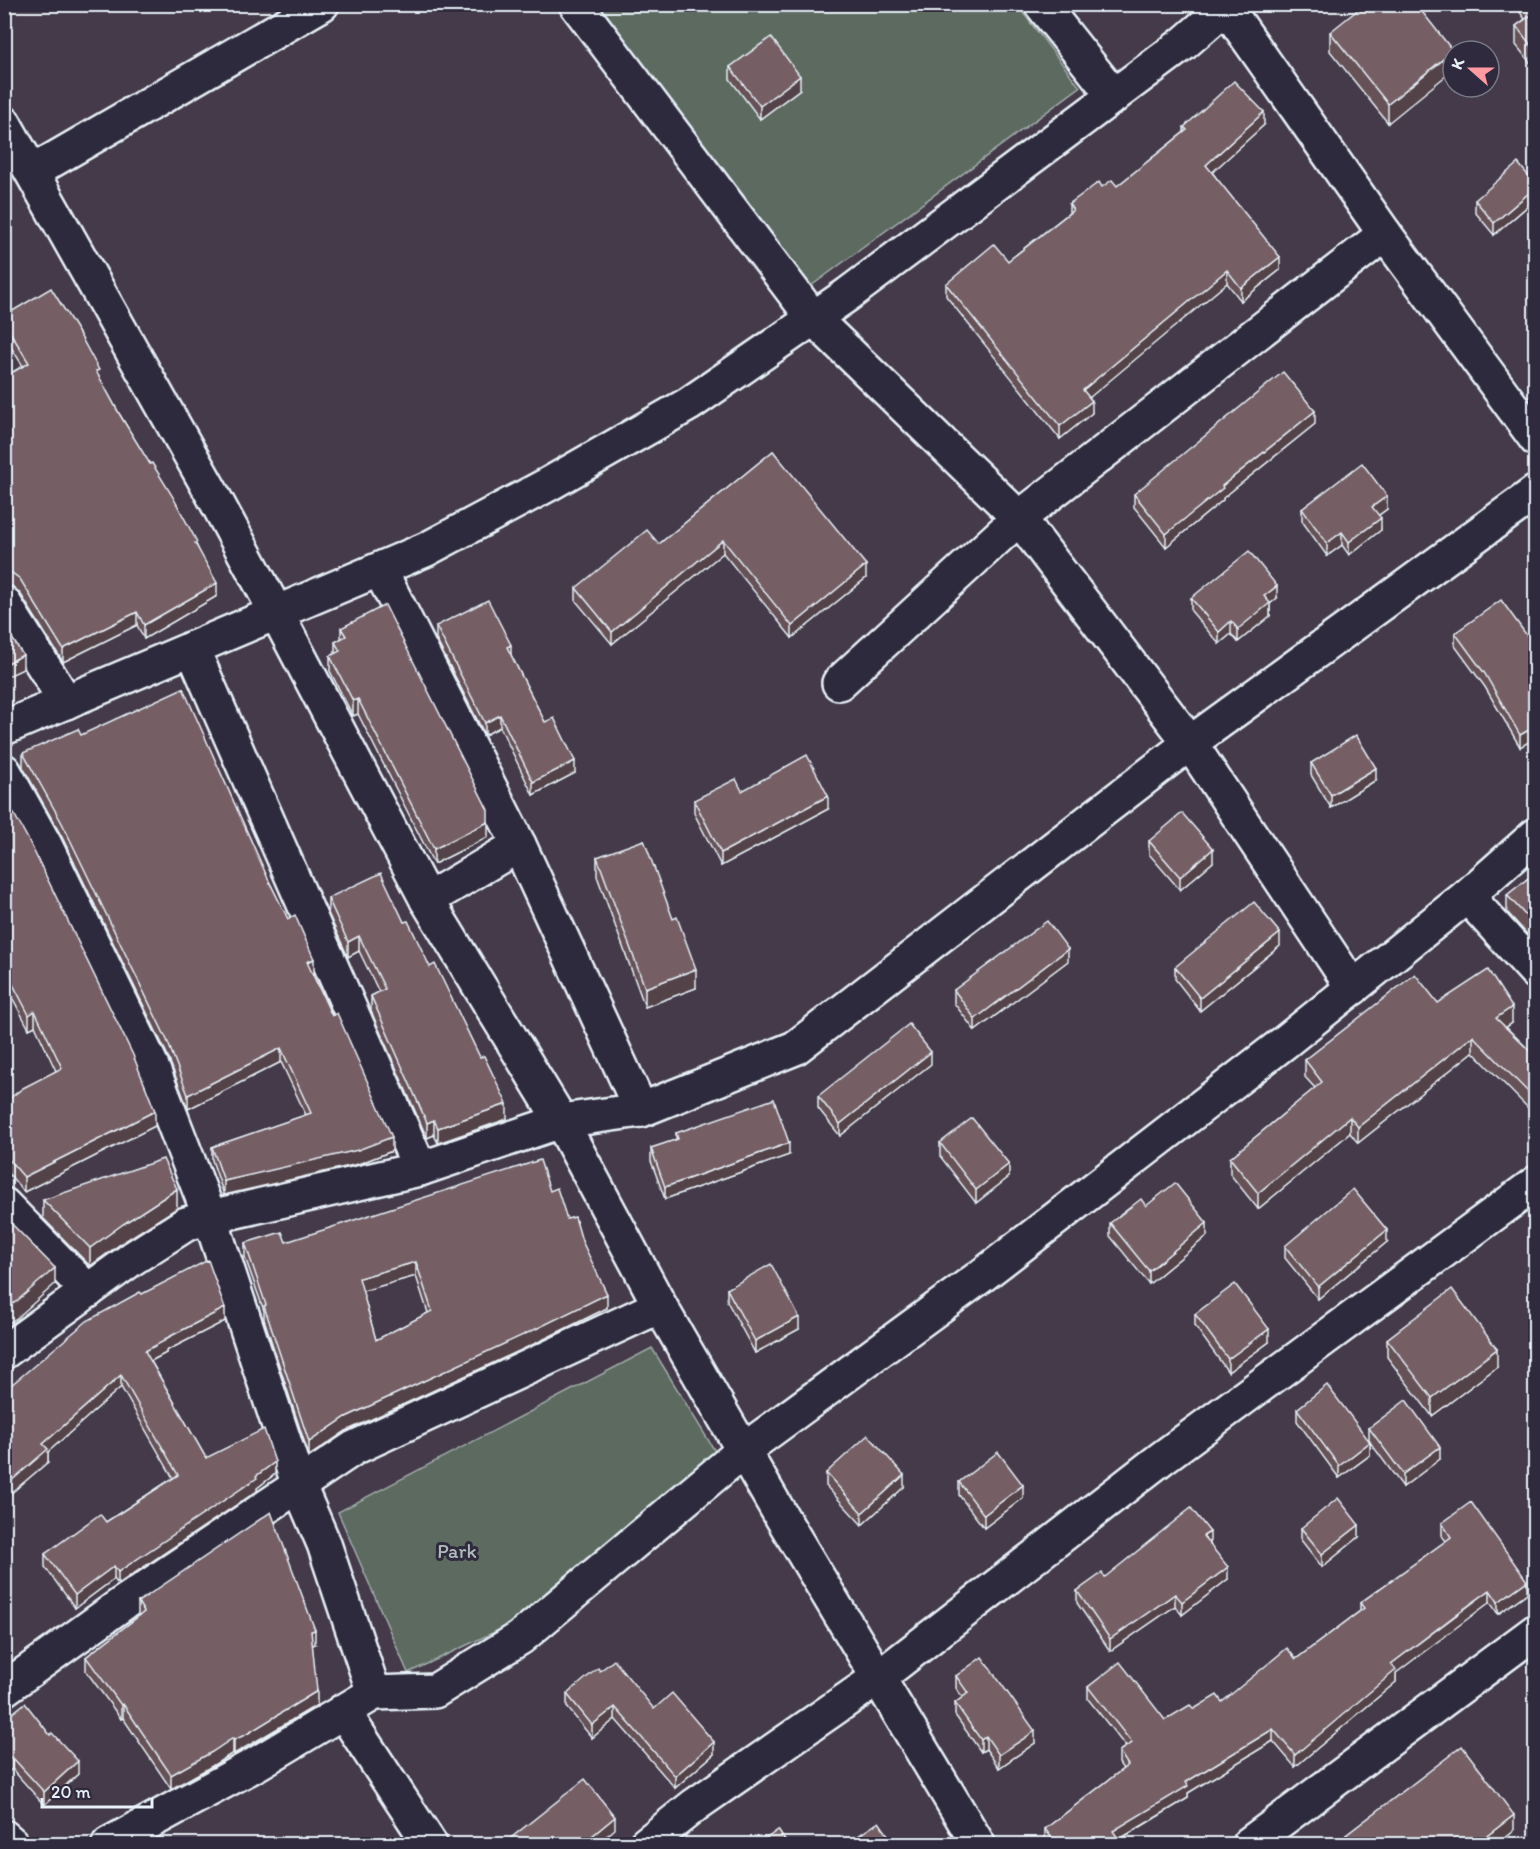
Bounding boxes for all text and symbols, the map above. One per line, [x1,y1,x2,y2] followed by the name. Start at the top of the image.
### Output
[1441,39,1501,99] north arrow
[1447,55,1468,72] text: K
[437,1539,477,1563] park label: Park
[42,1771,152,1809] scale bar
[51,1781,91,1803] text: 20 m

